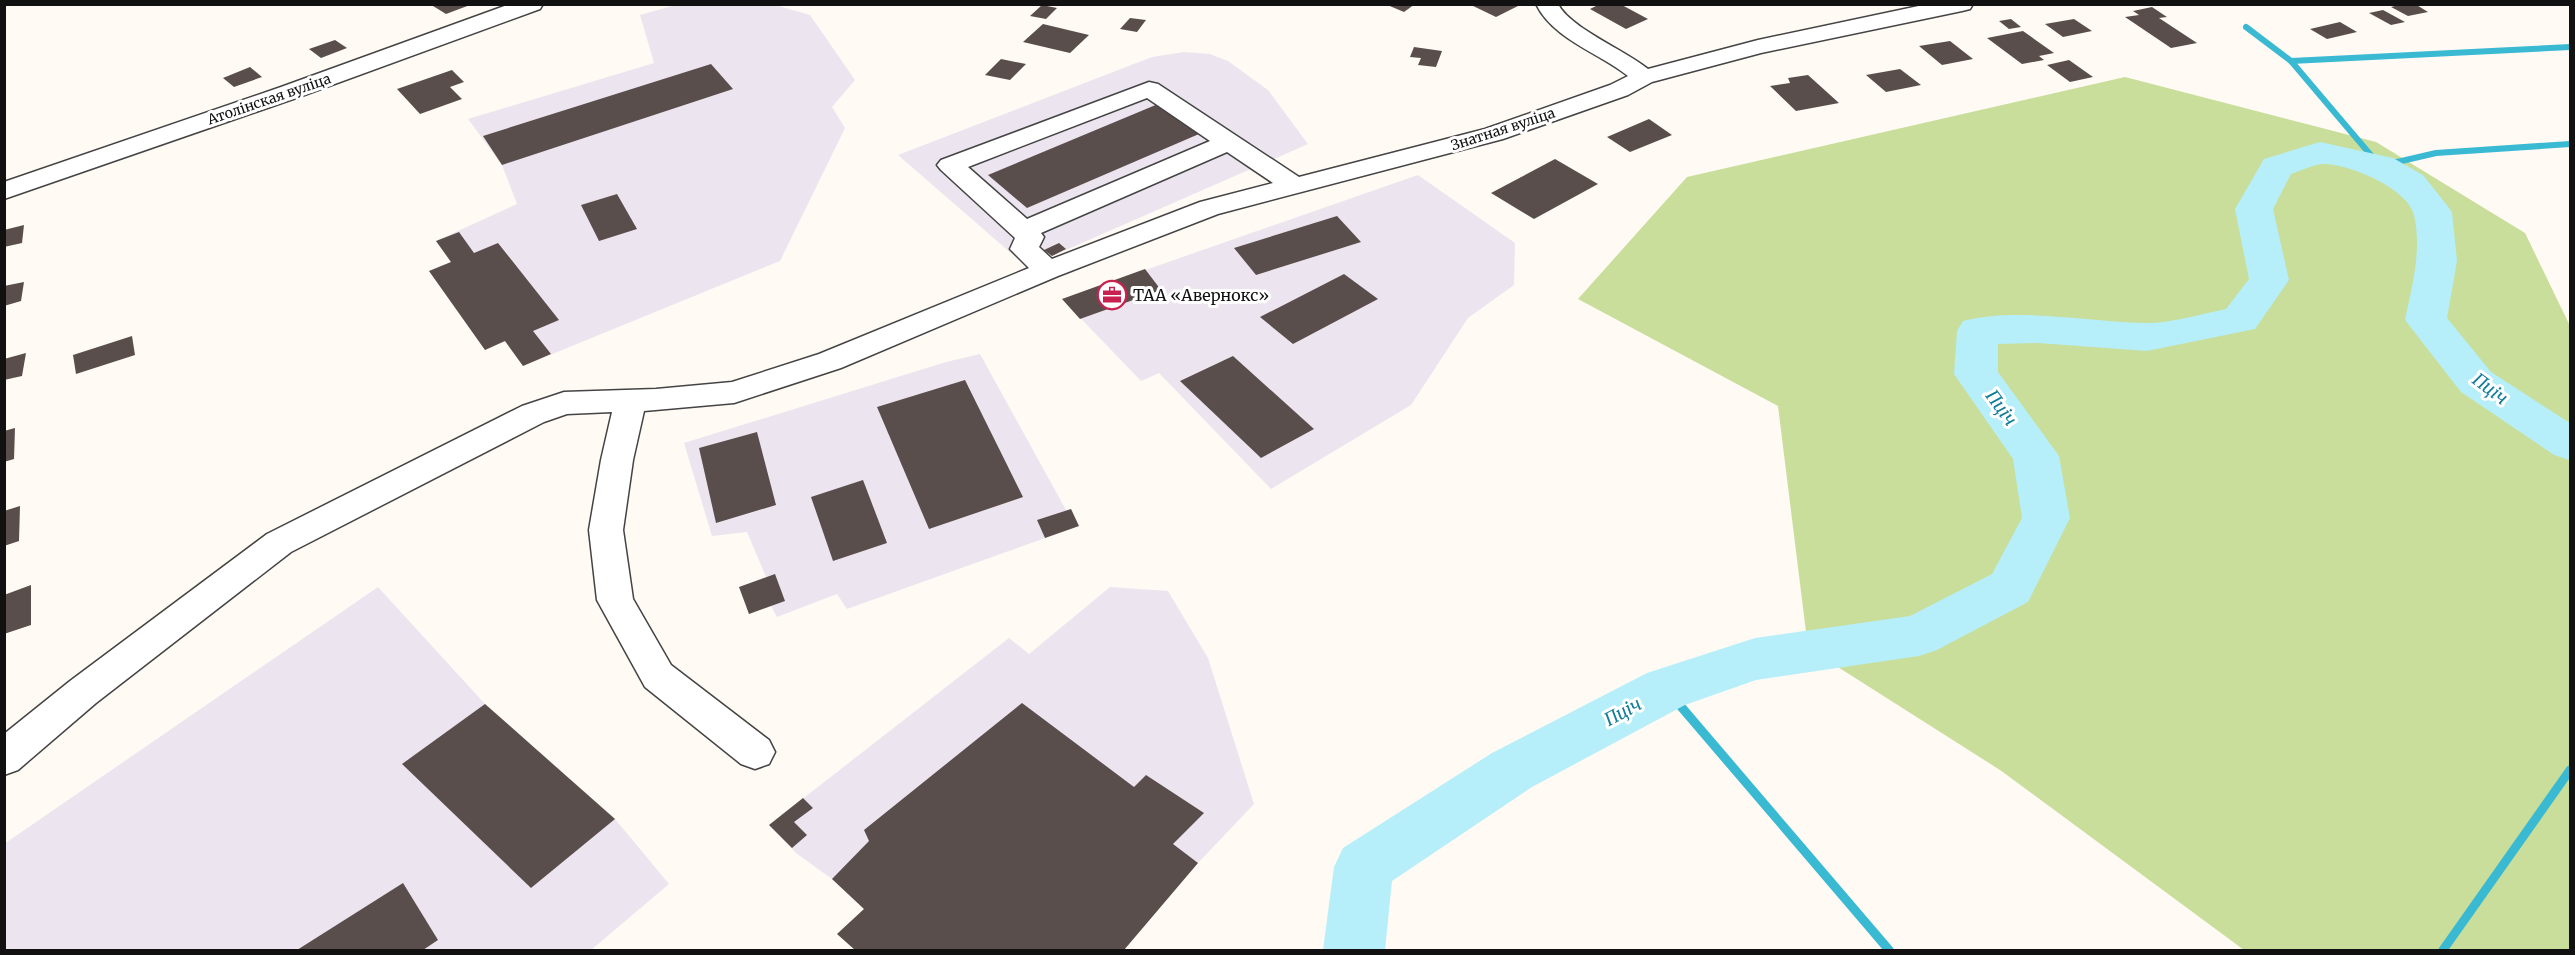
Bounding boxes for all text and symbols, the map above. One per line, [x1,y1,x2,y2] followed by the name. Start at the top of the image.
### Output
[204,69,334,129] street label: Атолінская вуліца
[1449,104,1558,154] street label: Знатная вуліца
[1096,279,1128,311] office icon: ТАА «Авернокс»
[1133,285,1269,305] place label: ТАА «Авернокс»
[2468,368,2513,409] water label: Пціч
[1981,385,2022,430] water label: Пціч
[1600,692,1645,731] water label: Пціч

